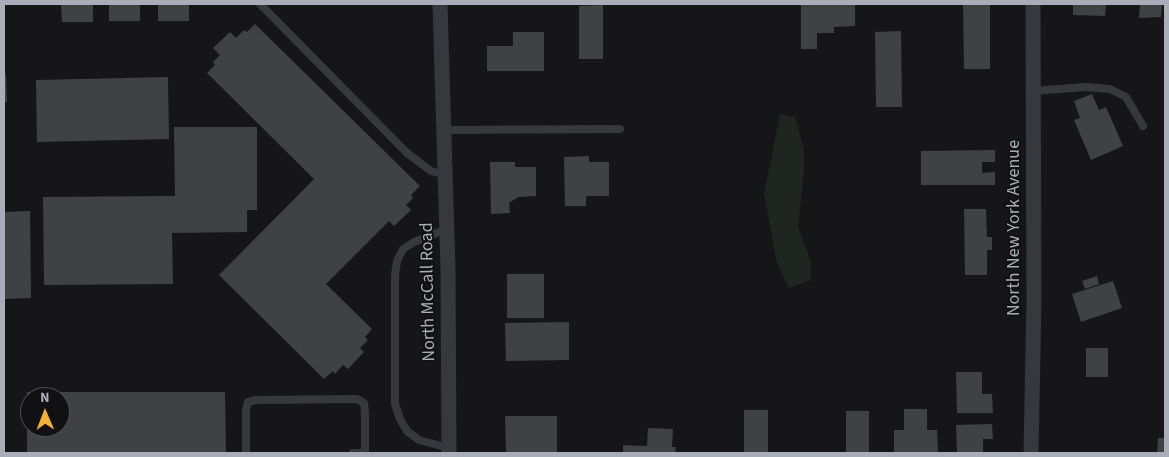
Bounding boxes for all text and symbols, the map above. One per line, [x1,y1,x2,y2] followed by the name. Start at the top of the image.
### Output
[1004,140,1026,316] street label: North New York Avenue
[417,222,441,362] street label: North McCall Road
[20,387,70,437] north arrow
[40,388,50,408] text: N

